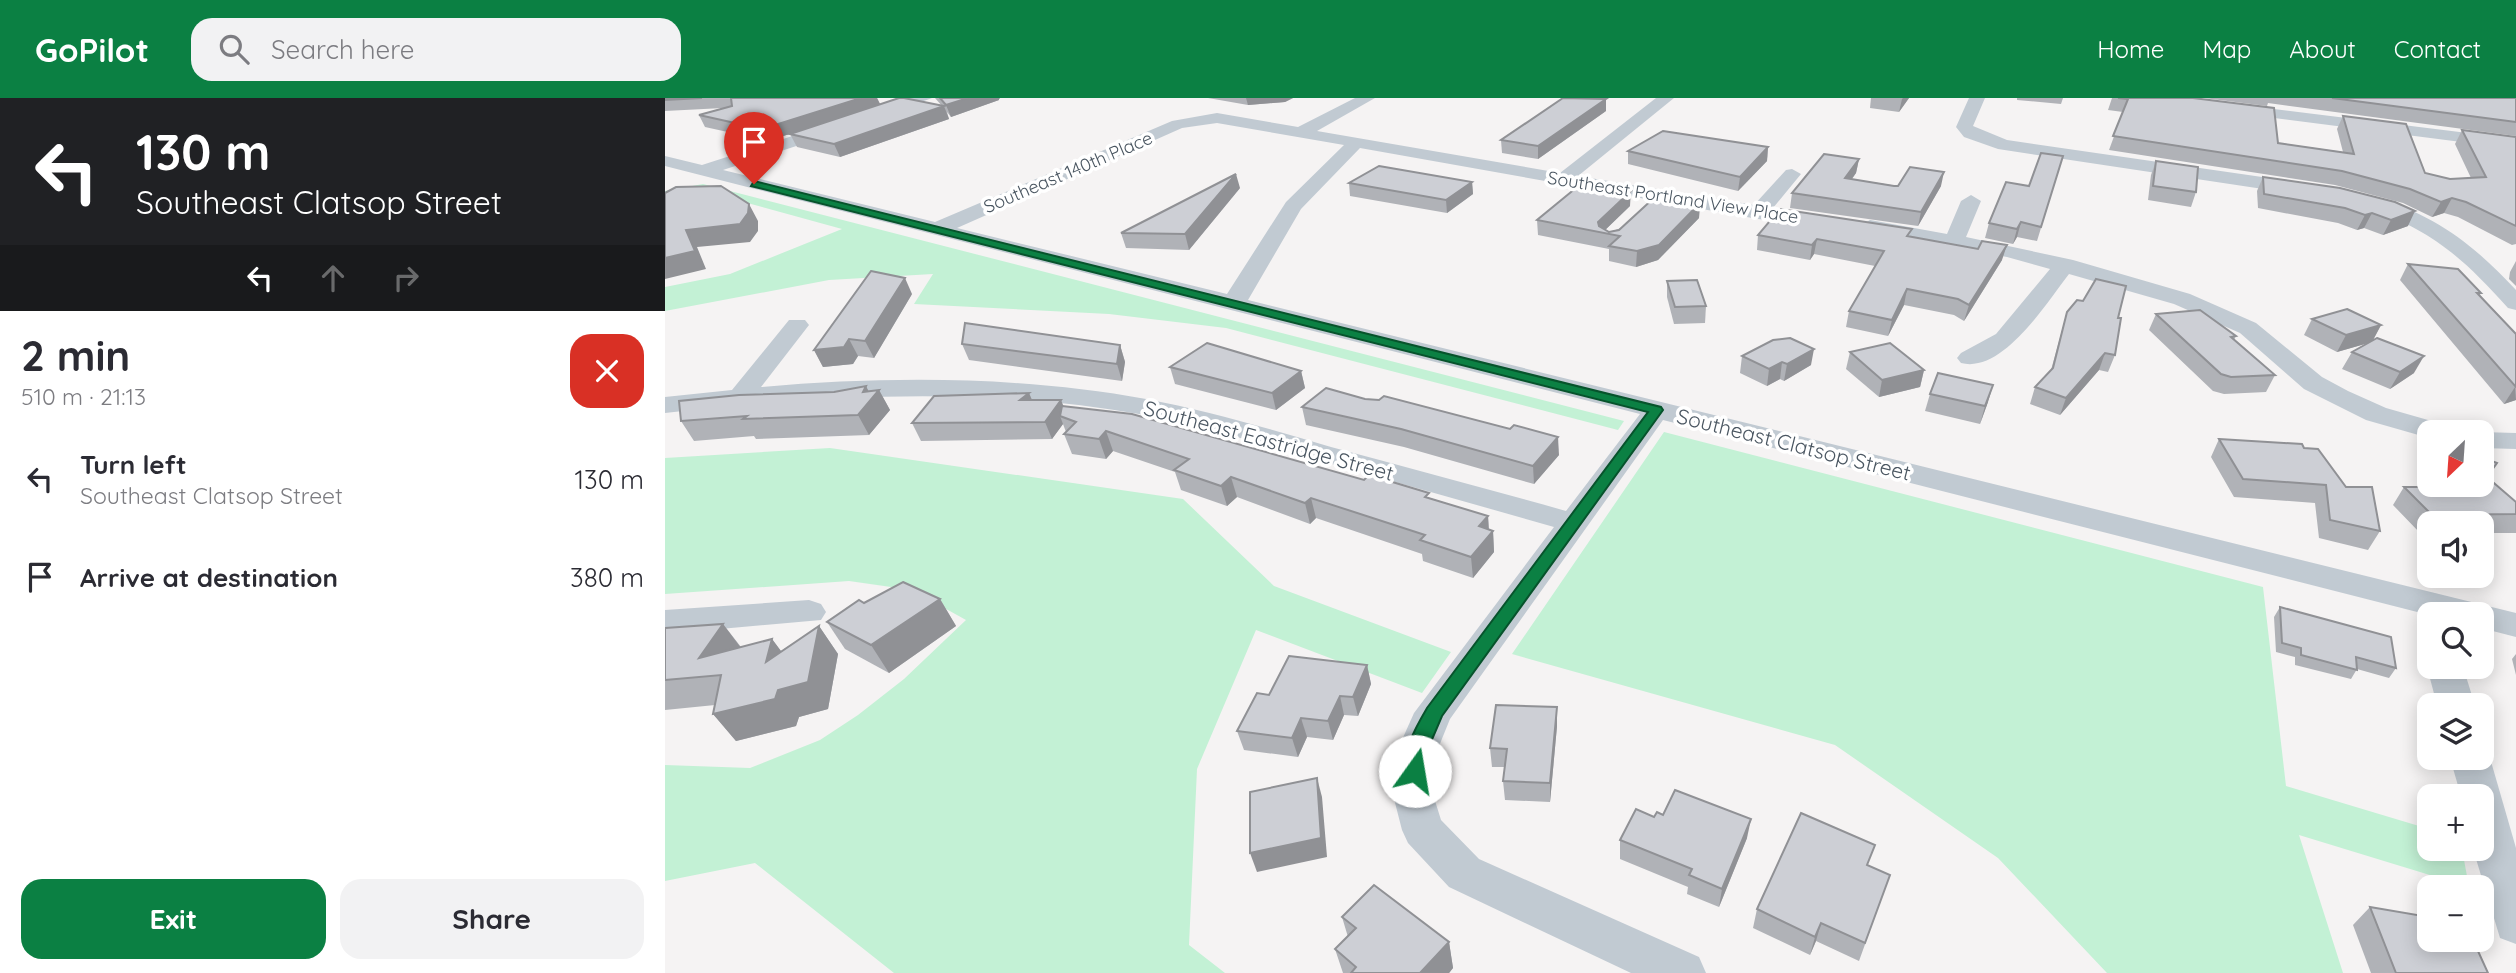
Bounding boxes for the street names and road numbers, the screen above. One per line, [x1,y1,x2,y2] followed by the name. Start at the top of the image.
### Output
[980,126,1156,218] street label: Southeast 140th Place
[1546,166,1800,228] street label: Southeast Portland View Place
[1141,394,1397,486] street label: Southeast Eastridge Street
[1674,402,1914,486] street label: Southeast Clatsop Street

